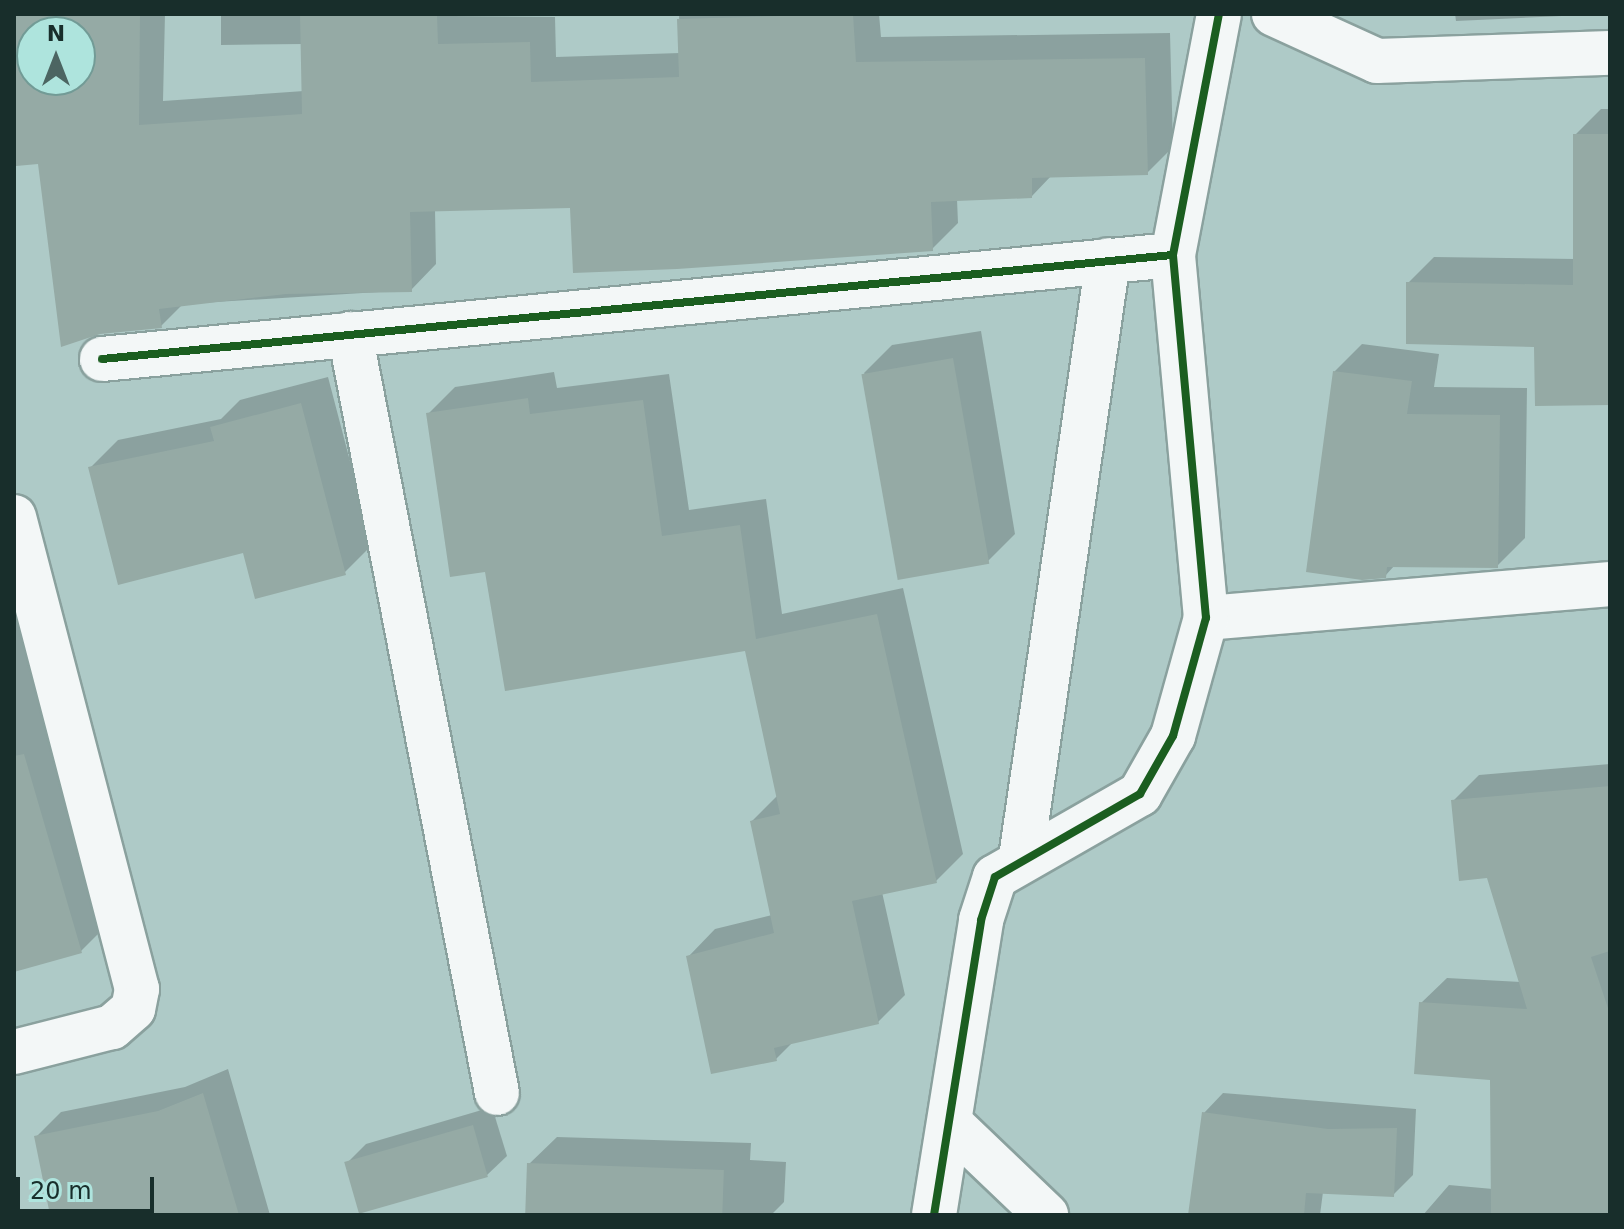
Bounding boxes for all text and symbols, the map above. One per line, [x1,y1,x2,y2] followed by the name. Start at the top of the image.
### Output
[16,16,96,96] north arrow
[47,21,65,46] text: N
[20,1161,158,1211] scale bar
[30,1177,92,1205] text: 20 m

